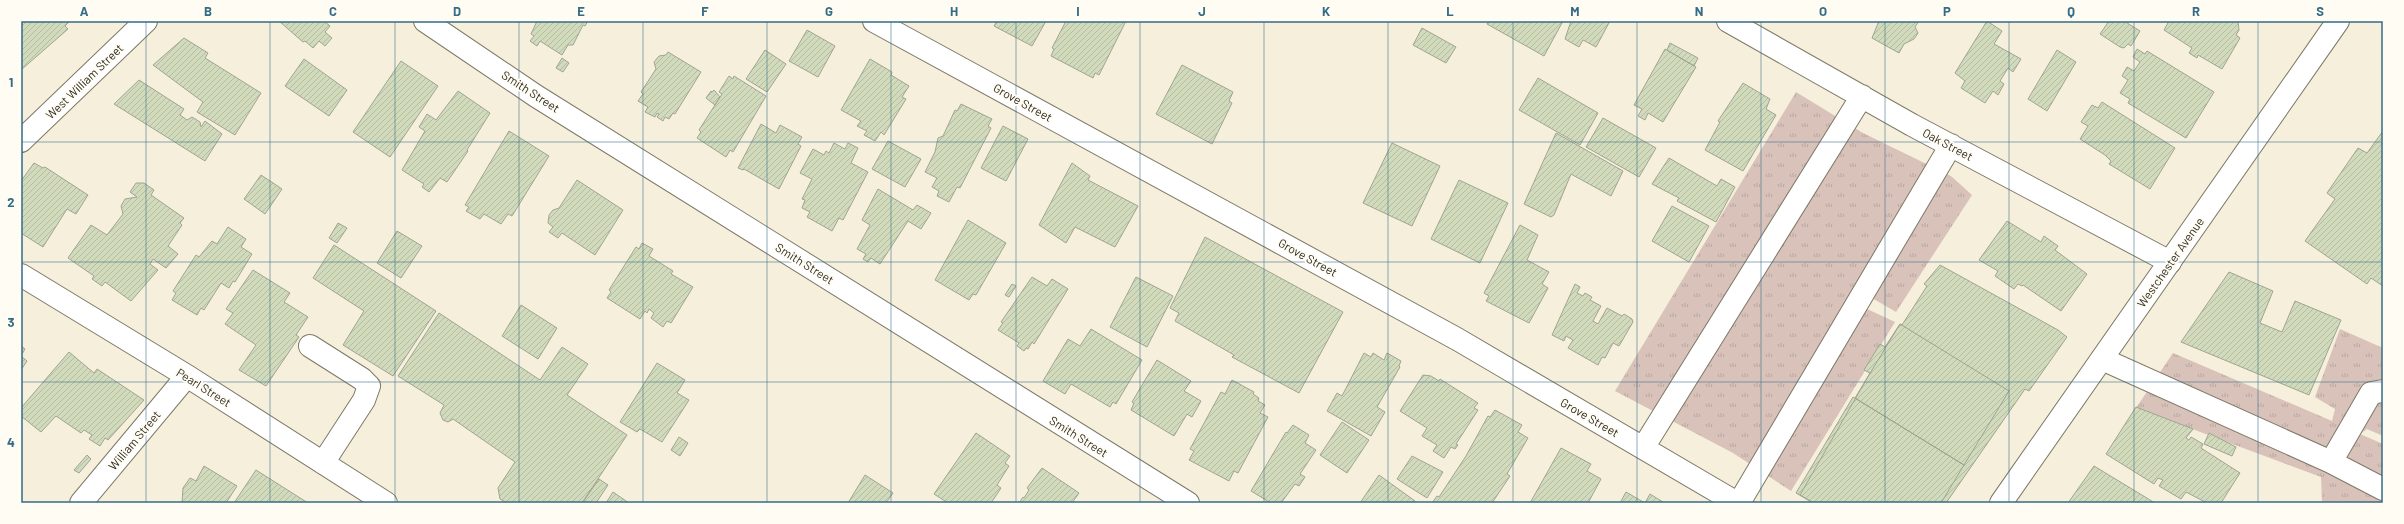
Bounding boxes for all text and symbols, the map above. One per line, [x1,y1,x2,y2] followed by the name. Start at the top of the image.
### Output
[80,3,89,19] text: A
[204,3,212,19] text: B
[329,3,337,19] text: C
[453,3,461,19] text: D
[577,3,585,19] text: E
[701,3,709,19] text: F
[825,3,833,19] text: G
[950,3,958,19] text: H
[1076,3,1080,19] text: I
[1198,3,1206,19] text: J
[1322,3,1330,19] text: K
[1446,3,1454,19] text: L
[1570,3,1580,19] text: M
[1695,3,1703,19] text: N
[1819,3,1827,19] text: O
[1943,3,1951,19] text: P
[2067,3,2075,19] text: Q
[2192,3,2200,19] text: R
[2316,3,2324,19] text: S
[42,40,126,122] street label: West William Street
[500,67,562,115] street label: Smith Street
[9,74,13,90] text: 1
[991,80,1055,124] street label: Grove Street
[1921,125,1975,163] street label: Oak Street
[7,194,15,210] text: 2
[2134,214,2206,310] street label: Westchester Avenue
[1276,235,1340,279] street label: Grove Street
[773,240,837,286] street label: Smith Street
[7,314,15,330] text: 3
[174,365,234,409] street label: Pearl Street
[1558,395,1622,439] street label: Grove Street
[105,407,163,473] street label: William Street
[1047,413,1111,459] street label: Smith Street
[7,434,15,450] text: 4

